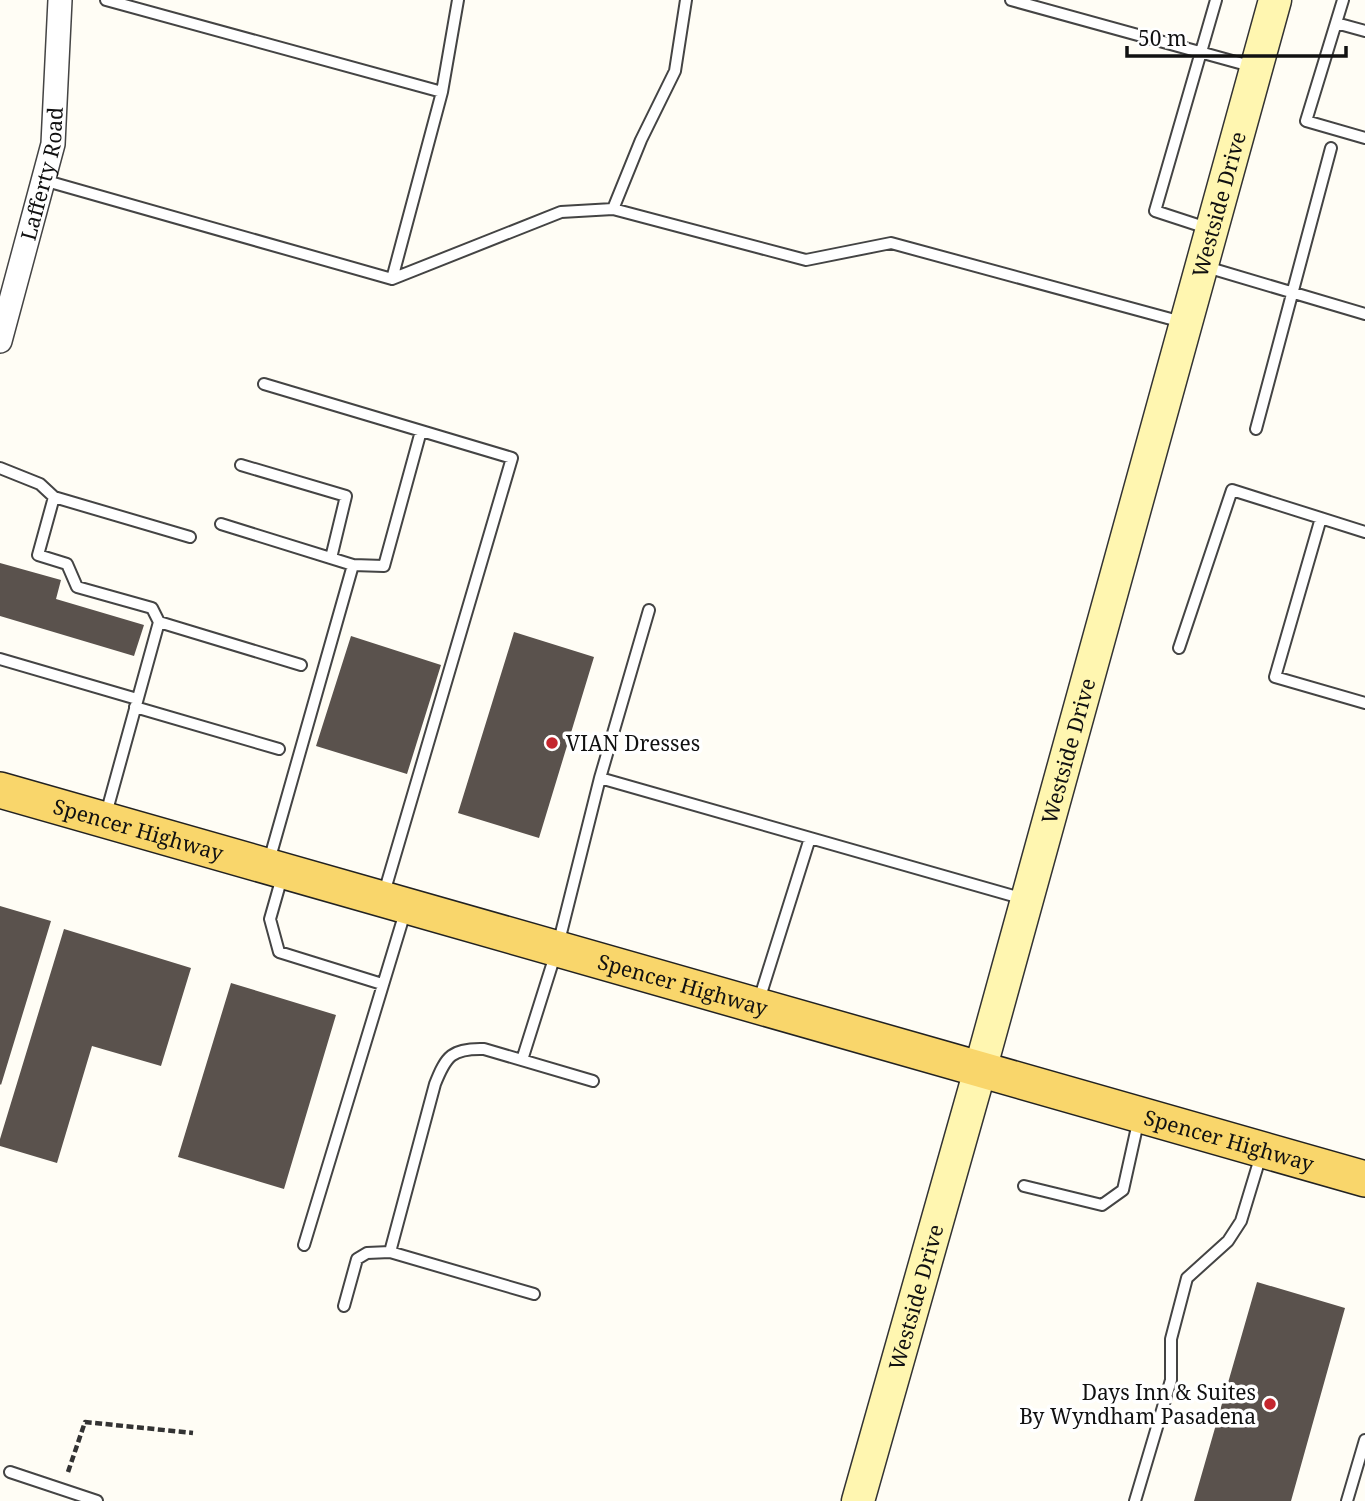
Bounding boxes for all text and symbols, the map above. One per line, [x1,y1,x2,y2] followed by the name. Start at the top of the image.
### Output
[1127,14,1346,58] scale bar
[1138,24,1187,52] text: 50 m
[14,106,69,243] street label: Lafferty Road
[1185,128,1252,280] street label: Westside Drive
[1035,675,1101,827] street label: Westside Drive
[566,729,700,757] place label: VIAN Dresses
[544,735,560,751] marker: VIAN Dresses
[50,792,227,867] street label: Spencer Highway
[595,947,771,1022] street label: Spencer Highway
[1141,1103,1317,1178] street label: Spencer Highway
[882,1221,950,1373] street label: Westside Drive
[1019,1378,1256,1430] place label: Days Inn & Suites By Wyndham Pasadena
[1262,1396,1278,1412] marker: Days Inn & Suites By Wyndham Pasadena

